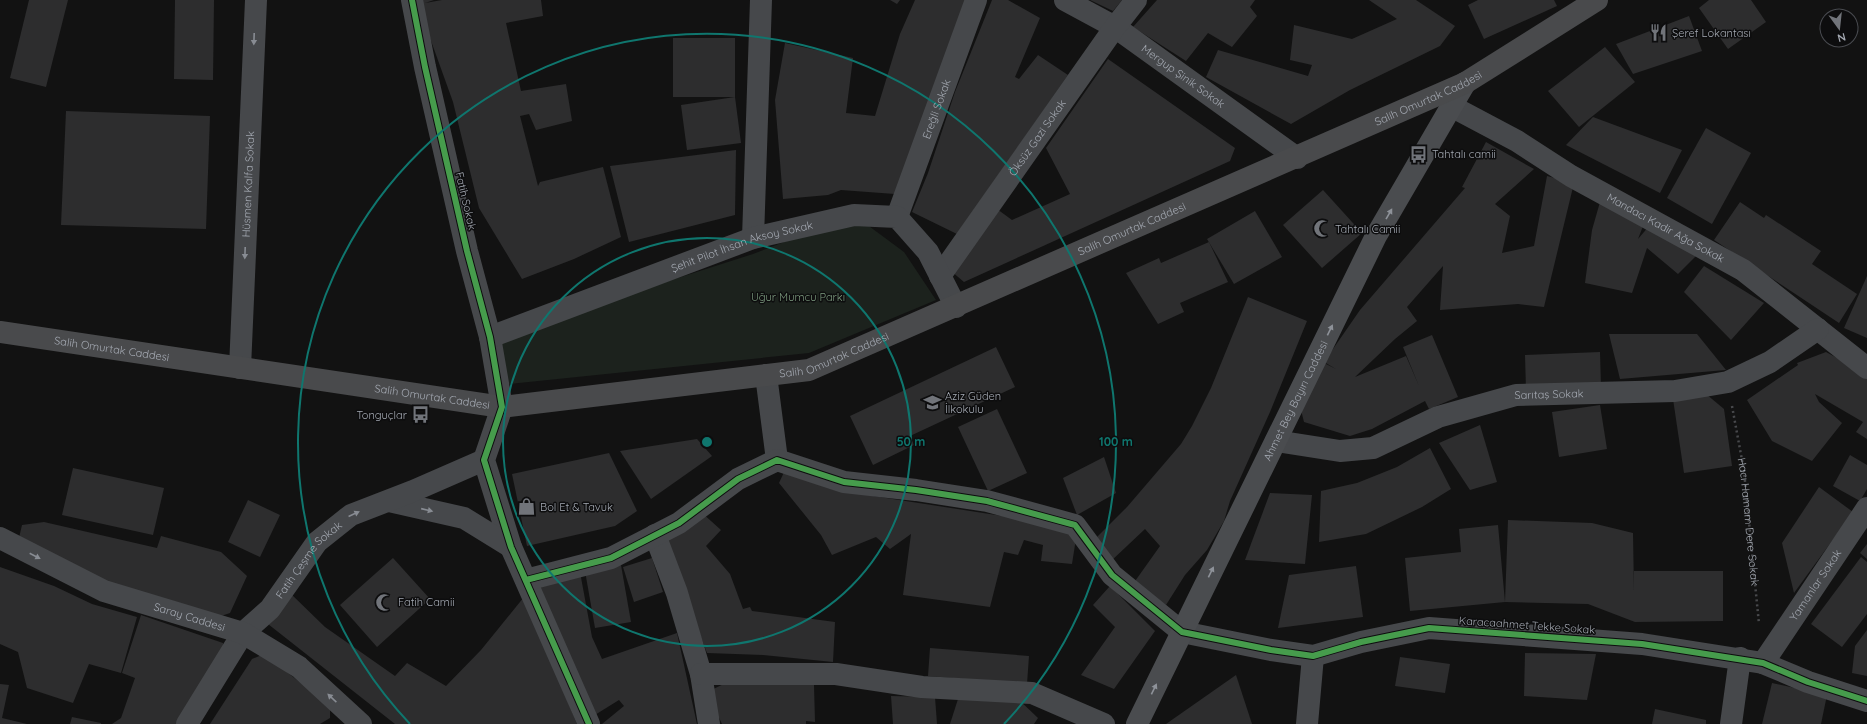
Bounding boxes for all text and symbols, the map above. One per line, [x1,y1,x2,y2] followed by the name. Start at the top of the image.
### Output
[1819,8,1859,48] north arrow
[1649,23,1669,43] restaurant icon: Şeref Lokantası
[1672,26,1751,40] place label: Şeref Lokantası
[1836,30,1847,45] text: N
[251,33,257,46] one-way arrow
[1139,41,1228,111] street label: Mergup Şinik Sokak
[1372,67,1484,129] street label: Salih Omurtak Caddesi
[919,77,954,141] street label: Ereğli Sokak
[1005,97,1069,179] street label: Öksüz Gazi Sokak
[239,131,257,238] street label: Hüsmen Kalfa Sokak
[1409,144,1429,164] bus stop icon: Tahtalı camii
[1432,147,1496,161] place label: Tahtalı camii
[453,171,480,232] street label: Fatih Sokak
[1604,190,1727,266] street label: Mandacı Kadir Ağa Sokak
[1076,199,1188,259] street label: Salih Omurtak Caddesi
[1385,208,1392,220] one-way arrow
[669,218,814,275] street label: Şehit Pilot İhsan Aksoy Sokak
[1312,219,1332,239] mosque icon: Tahtalı Camii
[1335,222,1400,236] place label: Tahtalı Camii
[242,247,248,260] one-way arrow
[751,290,845,304] park label: Uğur Mumcu Parkı
[1327,324,1333,336] one-way arrow
[778,329,891,381] street label: Salih Omurtak Caddesi
[53,333,170,364] street label: Salih Omurtak Caddesi
[1260,338,1331,463] street label: Ahmet Bey Bayırı Caddesi
[374,381,491,412] street label: Salih Omurtak Caddesi
[1514,386,1584,402] street label: Sarıtaş Sokak
[945,389,1001,416] place label: Aziz Güden İlkokulu
[922,392,942,412] school or university icon: Aziz Güden İlkokulu
[410,405,430,425] bus stop icon: Tonguçlar
[357,408,408,422] place label: Tonguçlar
[897,434,925,449] text: 50 m
[1099,434,1133,449] text: 100 m
[700,435,714,449] centre of rings
[1735,456,1762,587] street label: Hacı Hamam Dere Sokak
[517,497,537,517] shop icon: Bol Et & Tavuk
[540,500,613,514] place label: Bol Et & Tavuk
[420,507,433,513] one-way arrow
[348,511,360,517] one-way arrow
[273,518,345,601] street label: Fatih Çeşme Sokak
[1786,546,1844,623] street label: Yamanlar Sokak
[29,552,40,559] one-way arrow
[1208,567,1214,578] one-way arrow
[375,592,395,612] mosque icon: Fatih Camii
[398,595,455,609] place label: Fatih Camii
[152,599,227,634] street label: Saray Caddesi
[1458,613,1596,637] street label: Karacaahmet Tekke Sokak
[1151,683,1157,695] one-way arrow
[327,693,338,702] one-way arrow

